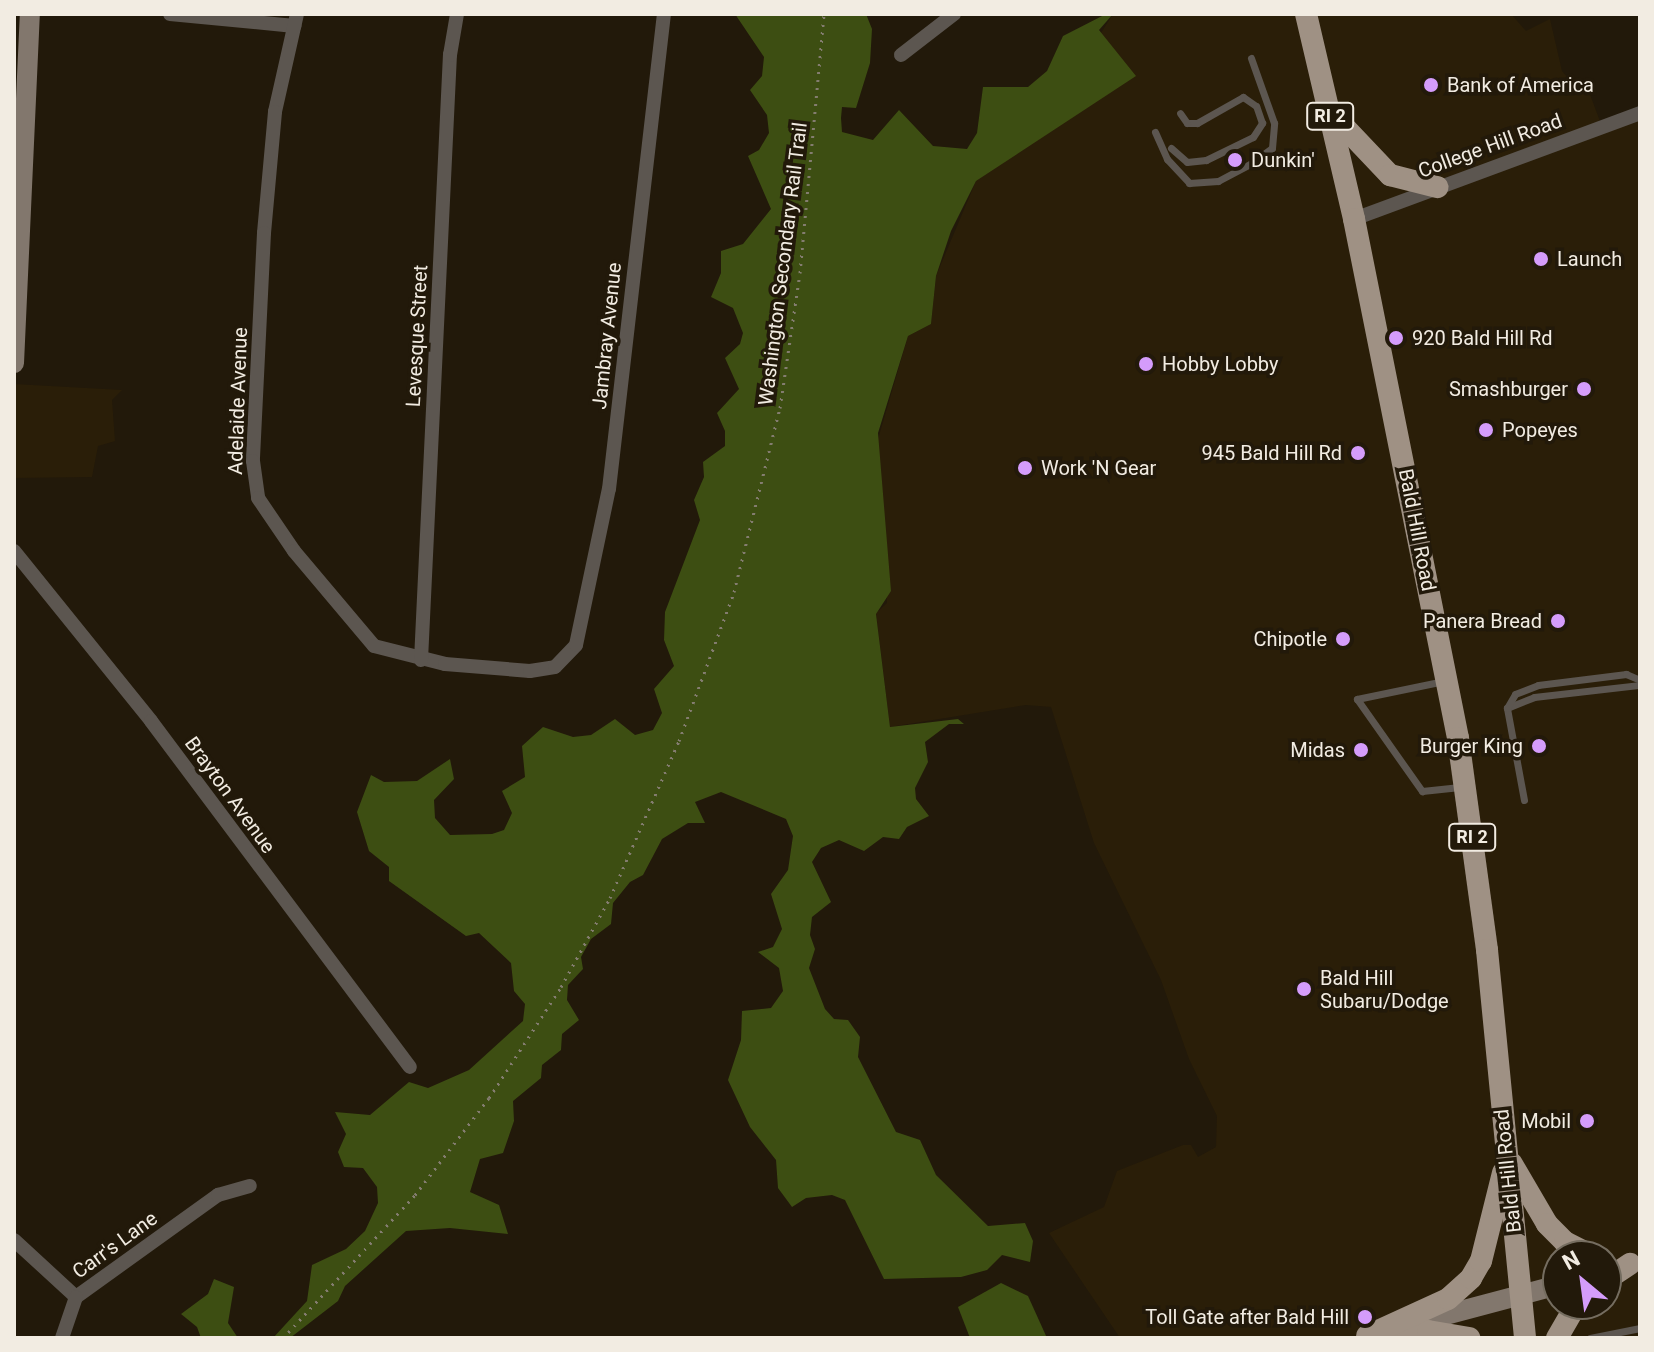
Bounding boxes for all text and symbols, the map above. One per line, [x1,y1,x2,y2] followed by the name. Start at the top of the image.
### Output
[1447,73,1594,97] place label: Bank of America
[1422,76,1440,94] marker: Bank of America
[1306,102,1354,130] road number: RI 2
[1415,109,1565,183] street label: College Hill Road
[754,121,812,407] street label: Washington Secondary Rail Trail
[1251,148,1315,172] place label: Dunkin'
[1226,151,1244,169] marker: Dunkin'
[1557,247,1622,271] place label: Launch
[1532,250,1550,268] marker: Launch
[587,261,627,411] street label: Jambray Avenue
[401,264,433,408] street label: Levesque Street
[1412,326,1553,350] place label: 920 Bald Hill Rd
[223,327,253,475] street label: Adelaide Avenue
[1387,329,1405,347] marker: 920 Bald Hill Rd
[1162,352,1278,376] place label: Hobby Lobby
[1137,355,1155,373] marker: Hobby Lobby
[1449,377,1568,401] place label: Smashburger
[1575,380,1593,398] marker: Smashburger
[1502,418,1578,442] place label: Popeyes
[1477,421,1495,439] marker: Popeyes
[1201,441,1342,465] place label: 945 Bald Hill Rd
[1349,444,1367,462] marker: 945 Bald Hill Rd
[1041,456,1156,480] place label: Work 'N Gear
[1016,459,1034,477] marker: Work 'N Gear
[1393,467,1441,593] street label: Bald Hill Road
[1423,609,1542,633] place label: Panera Bread
[1549,612,1567,630] marker: Panera Bread
[1253,627,1327,651] place label: Chipotle
[1334,630,1352,648] marker: Chipotle
[180,732,280,858] street label: Brayton Avenue
[1420,734,1523,758] place label: Burger King
[1530,737,1548,755] marker: Burger King
[1290,738,1345,762] place label: Midas
[1352,741,1370,759] marker: Midas
[1448,823,1496,851] road number: RI 2
[1320,966,1449,1013] place label: Bald Hill Subaru/Dodge
[1295,980,1313,998] marker: Bald Hill Subaru/Dodge
[1490,1108,1526,1234] street label: Bald Hill Road
[1521,1109,1571,1133] place label: Mobil
[1578,1112,1596,1130] marker: Mobil
[68,1206,162,1284] street label: Carr's Lane
[1542,1240,1622,1320] north arrow
[1558,1246,1584,1275] text: N
[1145,1305,1349,1329] place label: Toll Gate after Bald Hill
[1356,1308,1374,1326] marker: Toll Gate after Bald Hill

